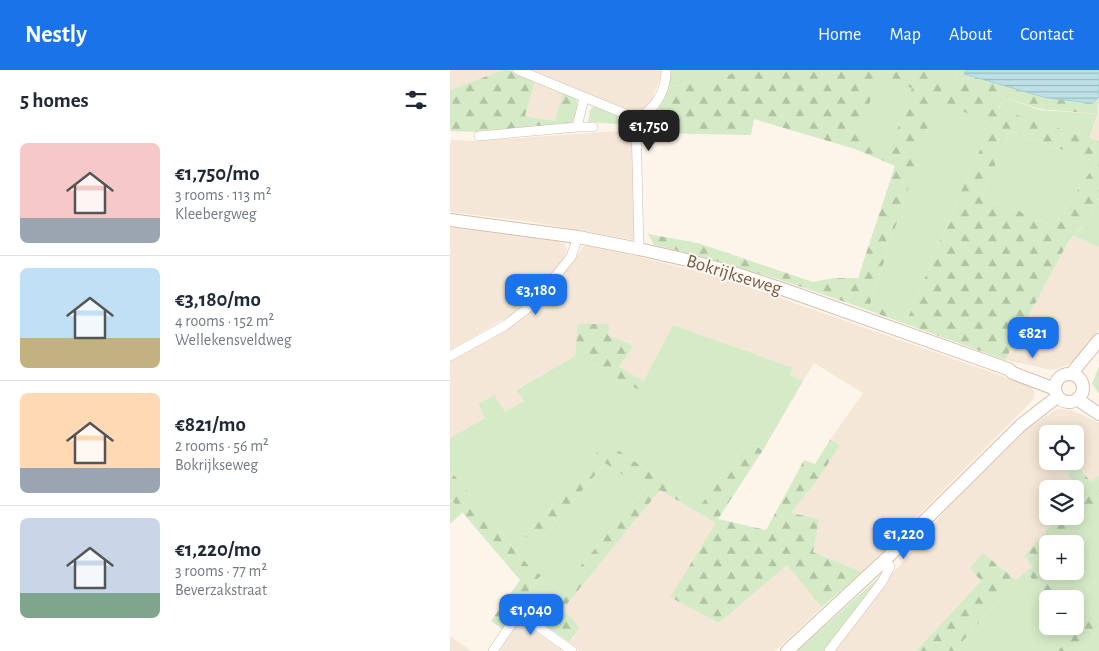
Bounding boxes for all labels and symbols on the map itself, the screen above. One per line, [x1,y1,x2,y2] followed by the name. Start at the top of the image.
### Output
[608,109,690,152] pin: €1,750
[684,252,785,299] street label: Bokrijkseweg
[495,274,577,316] pin: €3,180
[1003,316,1063,359] pin: €821
[863,518,945,560] pin: €1,220
[490,594,572,636] pin: €1,040

